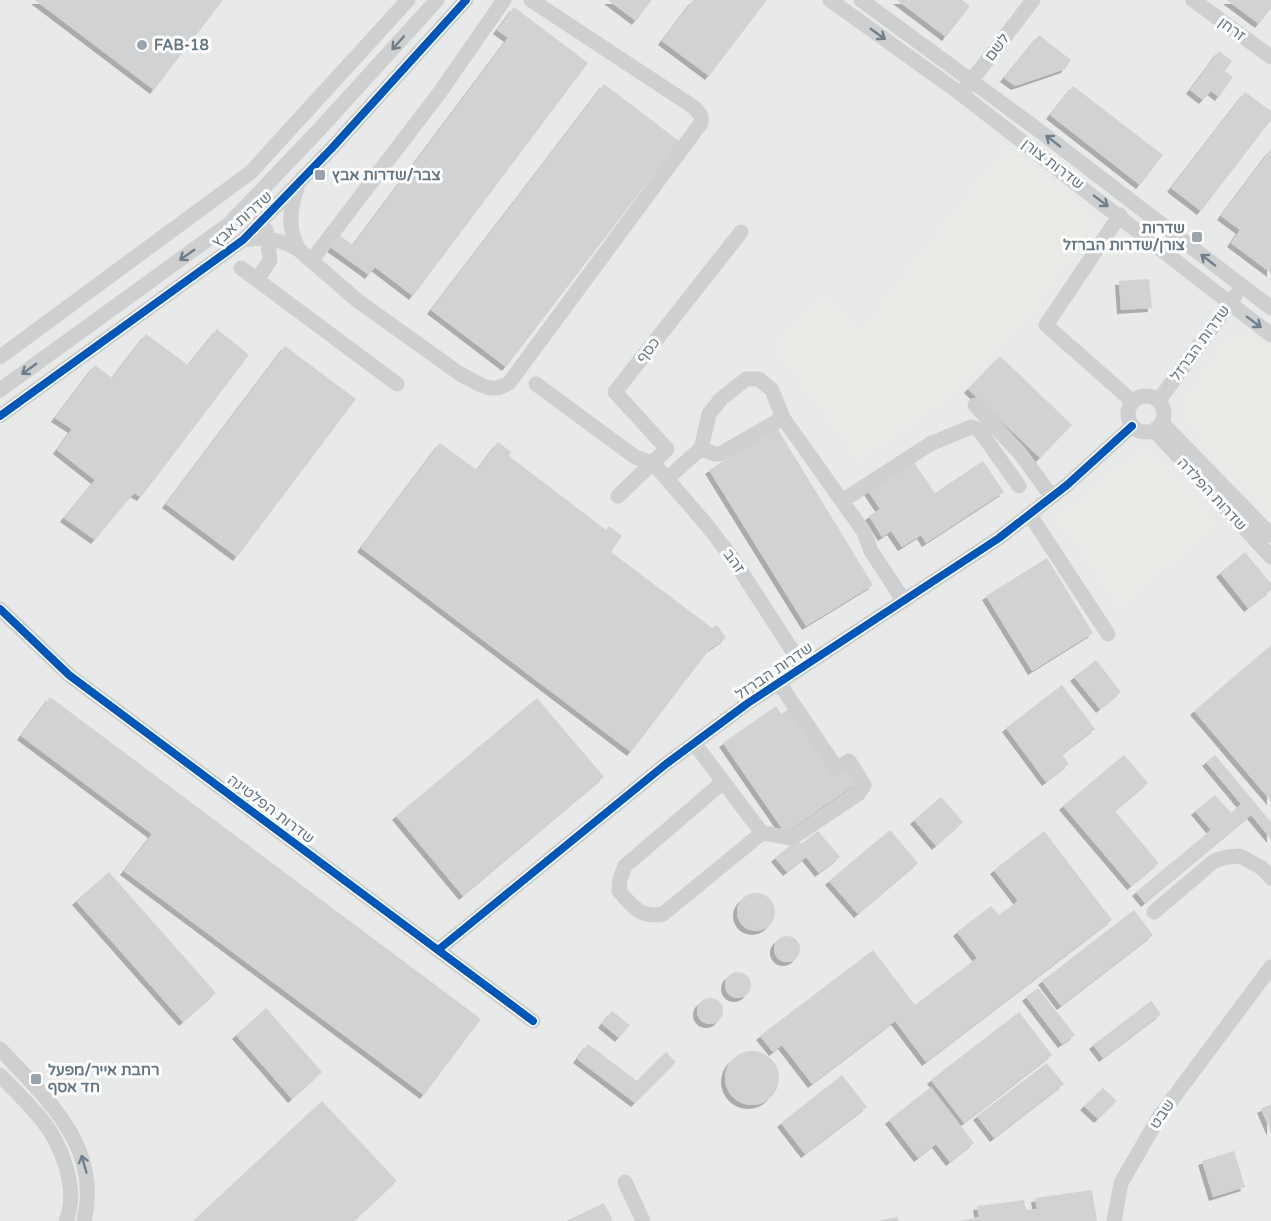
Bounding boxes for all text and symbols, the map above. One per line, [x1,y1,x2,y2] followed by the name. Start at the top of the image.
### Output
[1215,13,1249,45] street label: זרחן
[869,28,885,40] one-way arrow
[981,30,1013,64] street label: לשם
[154,36,209,54] place label: FAB-18
[391,36,405,51] one-way arrow
[135,38,149,52] marker: FAB-18
[1018,135,1088,193] street label: שדרות צורן
[1045,135,1061,148] one-way arrow
[332,166,441,184] place label: צבר/שדרות אבץ
[313,168,327,182] marker: צבר/שדרות אבץ
[208,187,276,251] street label: שדרות אבץ
[1093,195,1109,208] one-way arrow
[1063,219,1185,254] place label: שדרות צורן/שדרות הברזל
[1190,230,1204,244] marker: שדרות צורן/שדרות הברזל
[179,249,195,261] one-way arrow
[1200,254,1216,266] one-way arrow
[1166,301,1234,385] street label: שדרות הברזל
[1246,316,1262,328] one-way arrow
[632,334,664,366] street label: כסף
[21,363,37,375] one-way arrow
[1173,454,1251,534] street label: שדרות הפלדה
[719,545,749,577] street label: זהב
[732,638,816,704] street label: שדרות הברזל
[224,770,318,848] street label: שדרות הפלטינה
[48,1061,160,1096] place label: רחבת אייר/מפעל חד אסף
[29,1072,43,1086] marker: רחבת אייר/מפעל חד אסף
[1146,1096,1178,1132] street label: שבט
[77,1154,89,1173] one-way arrow

